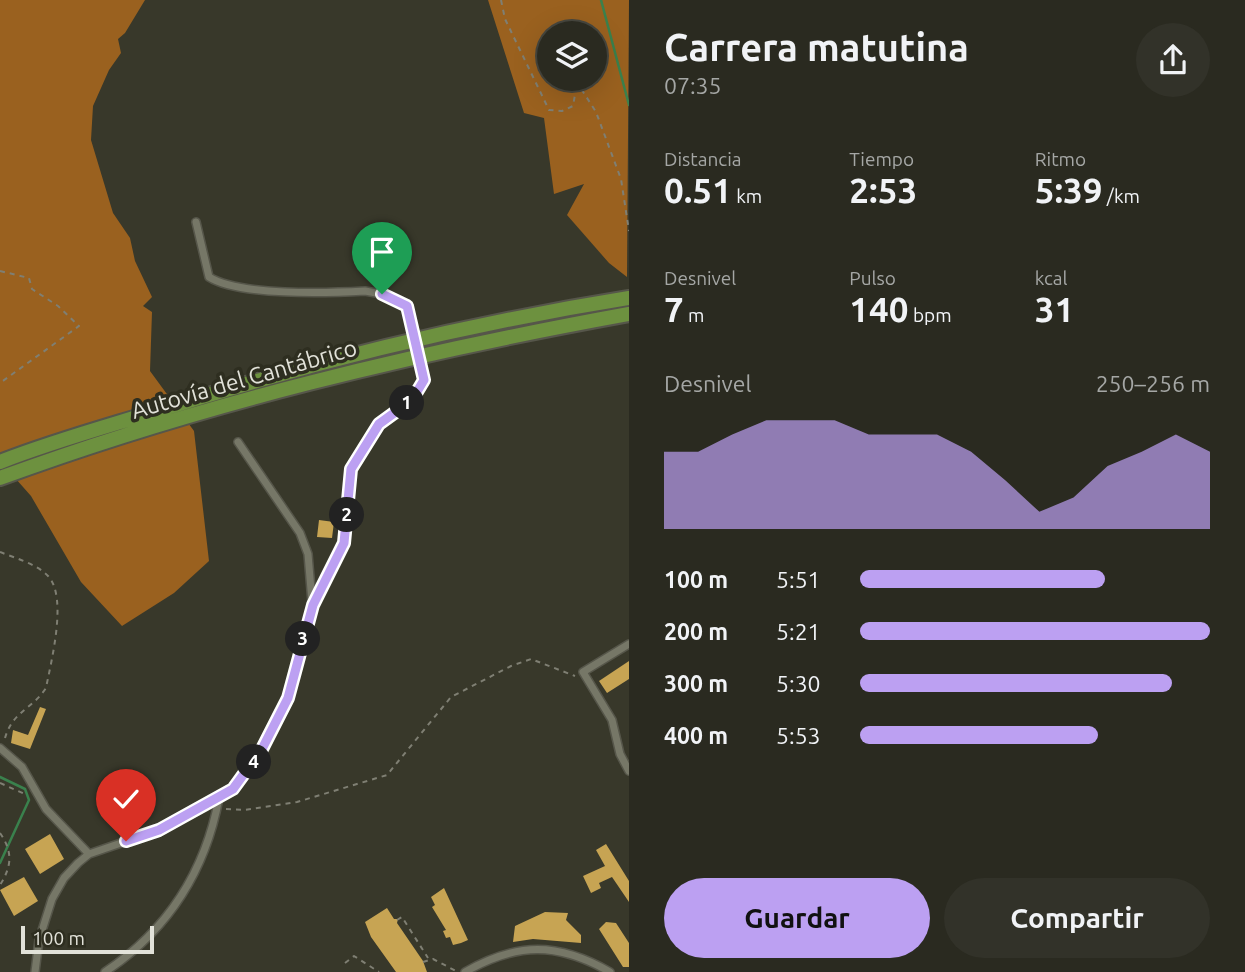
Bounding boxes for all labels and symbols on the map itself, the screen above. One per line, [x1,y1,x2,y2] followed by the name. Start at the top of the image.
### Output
[352,222,412,294] pin
[128,334,360,423] street label: Autovía del Cantábrico
[390,386,424,420] pin: 1
[330,498,364,532] pin: 2
[286,622,320,656] pin: 3
[236,744,272,780] pin: 4
[96,769,156,841] pin
[21,923,154,955] scale bar

